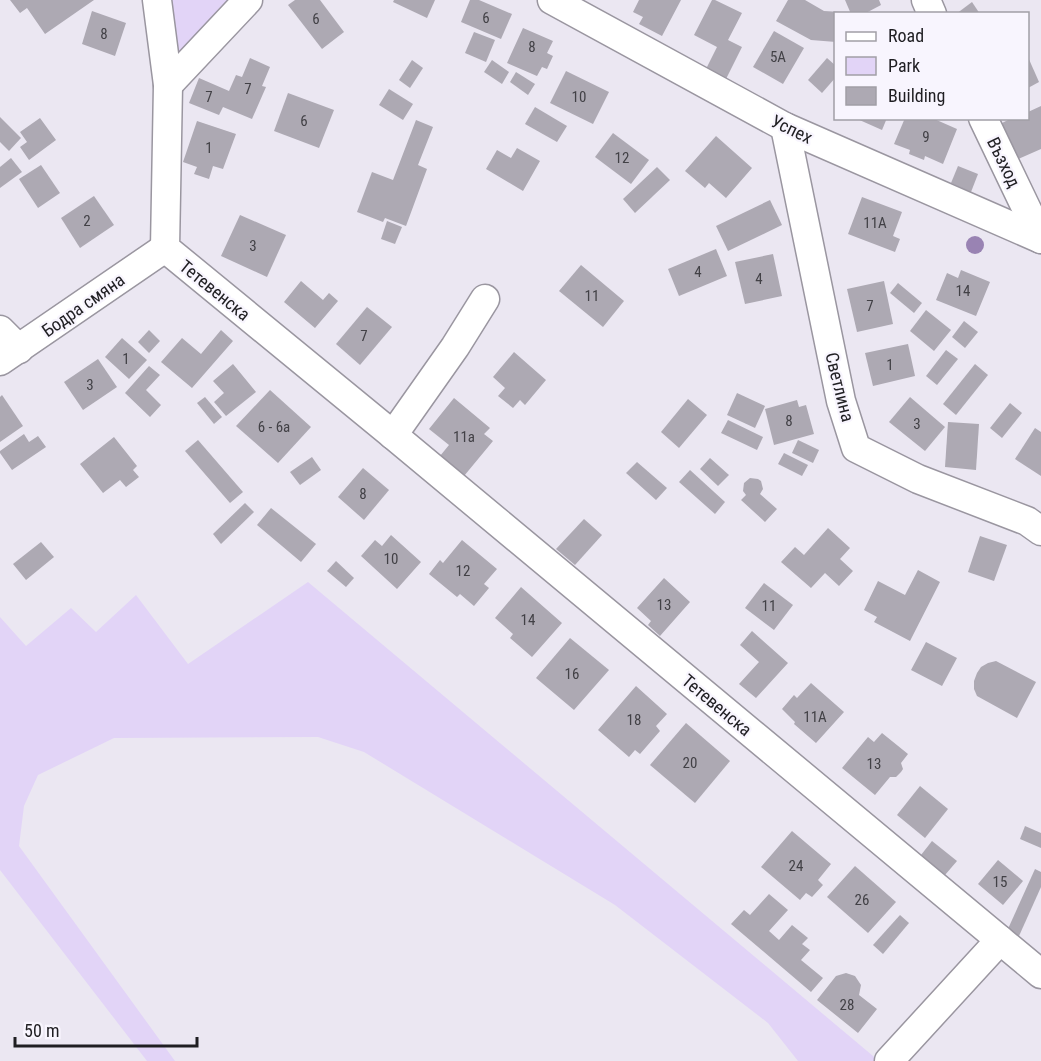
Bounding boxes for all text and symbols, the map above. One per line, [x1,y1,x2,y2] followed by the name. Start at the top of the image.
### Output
[482,9,490,27] house number: 6
[312,10,320,28] house number: 6
[834,12,1029,120] legend
[100,25,108,43] house number: 8
[888,25,924,46] text: Road
[528,38,536,56] house number: 8
[770,48,786,66] house number: 5А
[888,55,920,76] text: Park
[244,80,252,98] house number: 7
[888,85,945,106] text: Building
[205,88,213,106] house number: 7
[572,88,586,106] house number: 10
[768,110,816,148] street label: Успех
[300,112,308,130] house number: 6
[922,128,930,146] house number: 9
[983,133,1025,191] street label: Възход
[205,139,213,157] house number: 1
[615,149,629,167] house number: 12
[83,212,91,230] house number: 2
[863,214,887,232] house number: 11А
[249,237,257,255] house number: 3
[176,255,254,325] street label: Тетевенска
[694,263,702,281] house number: 4
[38,269,128,341] street label: Бодра смяна
[755,270,763,288] house number: 4
[956,282,970,300] house number: 14
[585,287,599,305] house number: 11
[866,297,874,315] house number: 7
[360,327,368,345] house number: 7
[122,350,130,368] house number: 1
[821,350,859,424] street label: Светлина
[886,356,894,374] house number: 1
[86,376,94,394] house number: 3
[785,412,793,430] house number: 8
[913,415,921,433] house number: 3
[258,418,290,436] house number: 6 - 6a
[453,428,475,446] house number: 11a
[359,485,367,503] house number: 8
[384,550,398,568] house number: 10
[456,562,470,580] house number: 12
[657,596,671,614] house number: 13
[762,597,776,615] house number: 11
[521,611,535,629] house number: 14
[565,665,579,683] house number: 16
[678,670,756,740] street label: Тетевенска
[803,708,827,726] house number: 11А
[627,711,641,729] house number: 18
[683,754,697,772] house number: 20
[867,755,881,773] house number: 13
[789,857,803,875] house number: 24
[993,873,1007,891] house number: 15
[855,891,869,909] house number: 26
[840,996,854,1014] house number: 28
[15,1010,196,1048] scale bar
[24,1020,59,1041] text: 50 m

